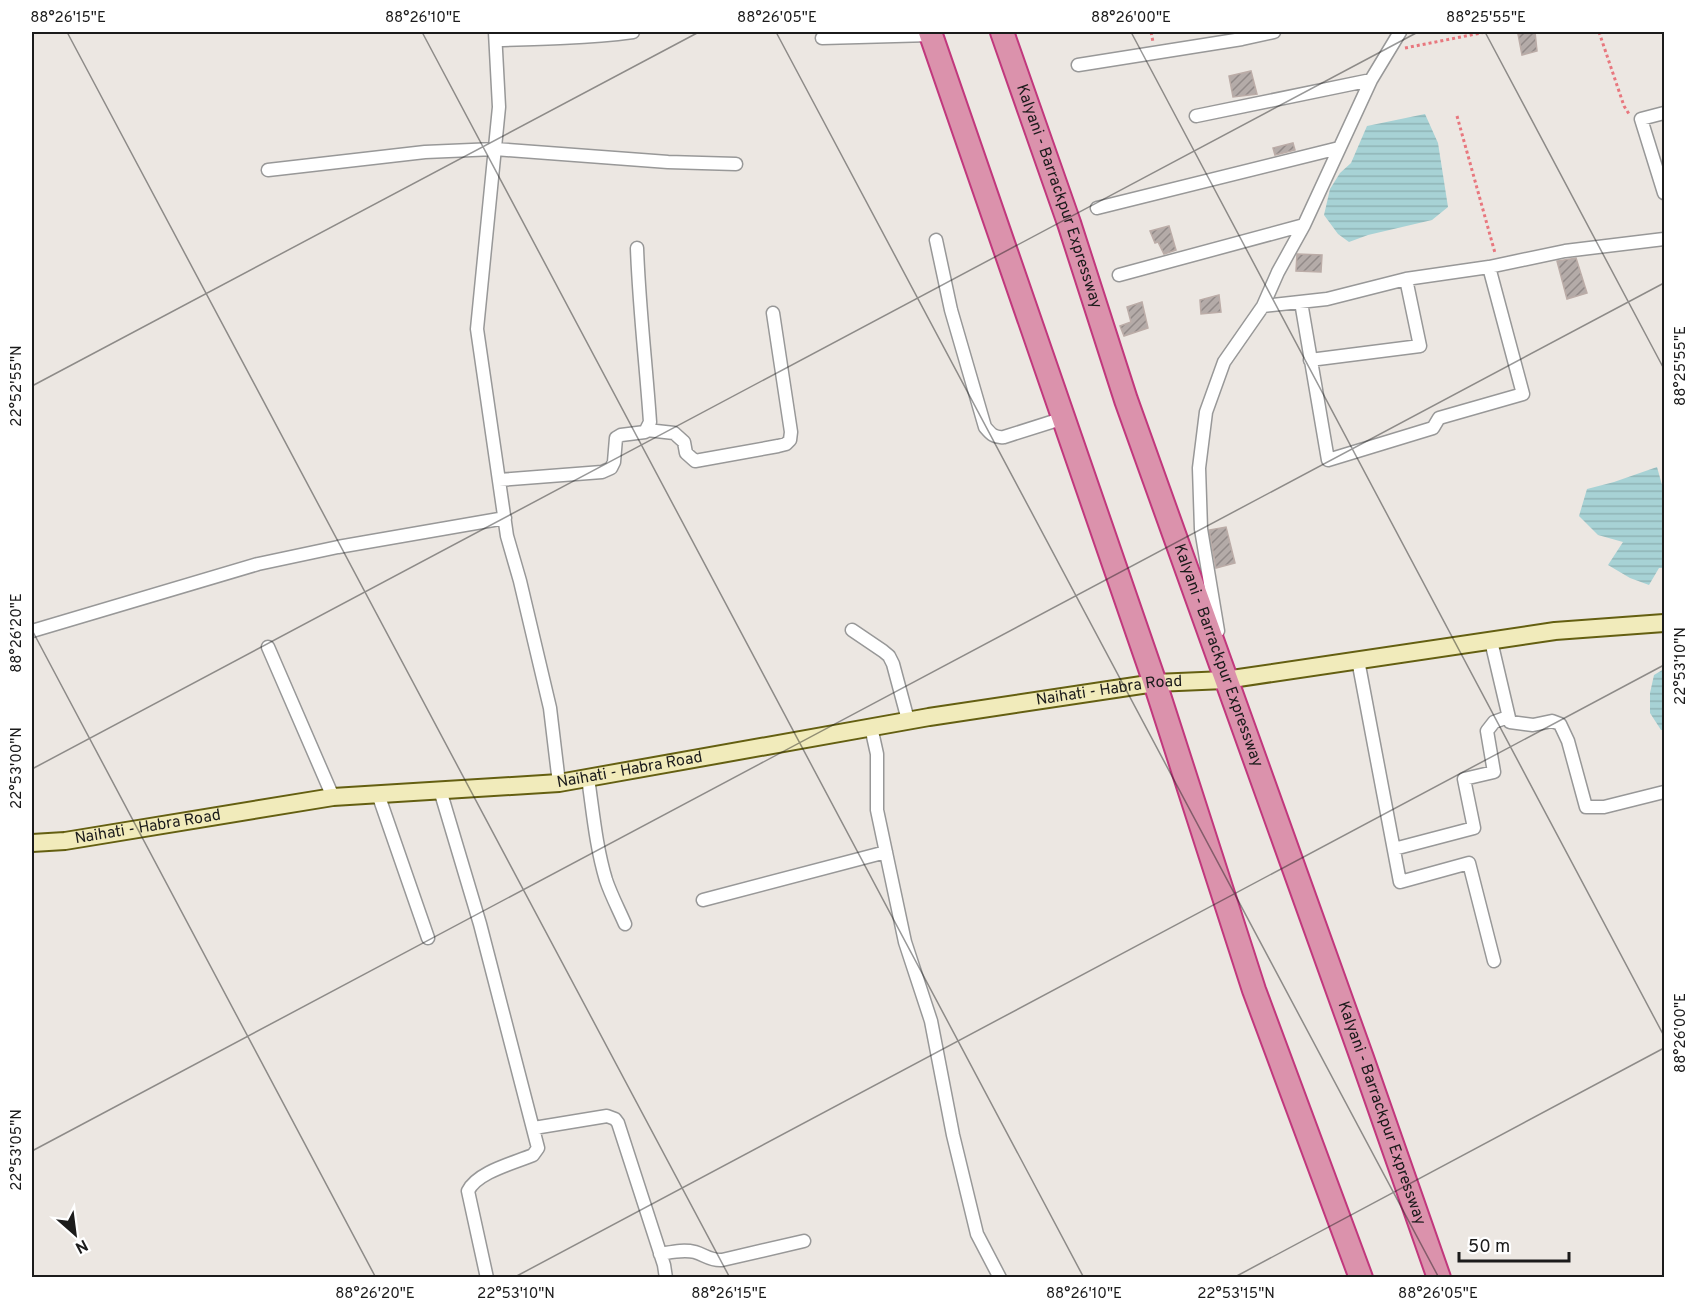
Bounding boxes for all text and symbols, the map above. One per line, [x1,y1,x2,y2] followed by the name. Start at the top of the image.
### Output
[30,9,106,28] text: 88°26'15"E
[385,9,461,28] text: 88°26'10"E
[737,9,817,28] text: 88°26'05"E
[1091,9,1171,28] text: 88°26'00"E
[1446,9,1526,28] text: 88°25'55"E
[1011,82,1106,311] street label: Kalyani - Barrackpur Expressway
[1672,326,1691,406] text: 88°25'55"E
[8,345,27,427] text: 22°52'55"N
[1168,541,1267,770] street label: Kalyani - Barrackpur Expressway
[8,593,27,673] text: 88°26'20"E
[1672,627,1691,705] text: 22°53'10"N
[1035,672,1183,711] street label: Naihati - Habra Road
[8,727,27,809] text: 22°53'00"N
[555,748,704,793] street label: Naihati - Habra Road
[73,806,222,849] street label: Naihati - Habra Road
[1672,993,1691,1073] text: 88°26'00"E
[1333,999,1430,1228] street label: Kalyani - Barrackpur Expressway
[8,1109,27,1191] text: 22°53'05"N
[45,1204,105,1264] north arrow
[1459,1225,1568,1263] scale bar
[71,1234,91,1257] text: N
[1468,1236,1510,1259] text: 50 m
[335,1285,415,1304] text: 88°26'20"E
[477,1285,555,1304] text: 22°53'10"N
[691,1285,767,1304] text: 88°26'15"E
[1046,1285,1122,1304] text: 88°26'10"E
[1197,1285,1275,1304] text: 22°53'15"N
[1398,1285,1478,1304] text: 88°26'05"E

